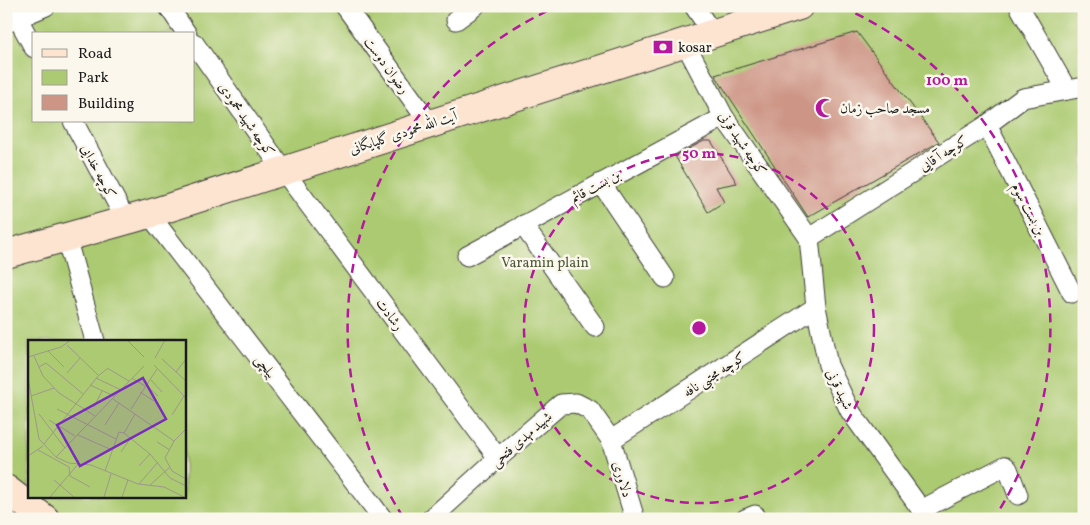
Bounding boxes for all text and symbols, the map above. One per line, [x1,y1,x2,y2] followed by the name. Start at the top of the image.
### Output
[32,32,195,122] legend
[359,33,413,98] street label: رضوان دوست
[652,36,674,58] bank icon: kosar
[678,39,712,58] place label: kosar
[78,44,112,65] text: Road
[78,68,109,89] text: Park
[926,71,969,92] text: 100 m
[213,79,278,161] street label: کوچه شهید محمودی
[78,94,135,115] text: Building
[814,97,836,119] mosque icon: مسجد صاحب زمان
[840,100,930,119] place label: مسجد صاحب زمان
[346,104,462,160] street label: آیت الله محمودی گلپایگانی
[713,108,770,180] street label: کوچه شهید قرنی
[916,132,972,177] street label: کوچه آ قایی
[75,141,120,202] street label: کوچه خدایی
[682,144,716,165] text: 50 m
[567,166,625,210] street label: بن بست قائم
[1004,180,1049,241] street label: بن بست سوم
[501,254,589,273] park label: Varamin plain
[370,295,407,335] street label: رشادت
[690,319,708,337] centre of rings
[28,340,185,498] inset map
[680,348,750,403] street label: کوچه مجتبی نافه
[250,351,280,383] street label: بیلچی
[821,366,857,413] street label: شهید قرنی
[487,408,557,472] street label: شهید مهدی فتحی
[607,459,636,500] street label: دلاوری

